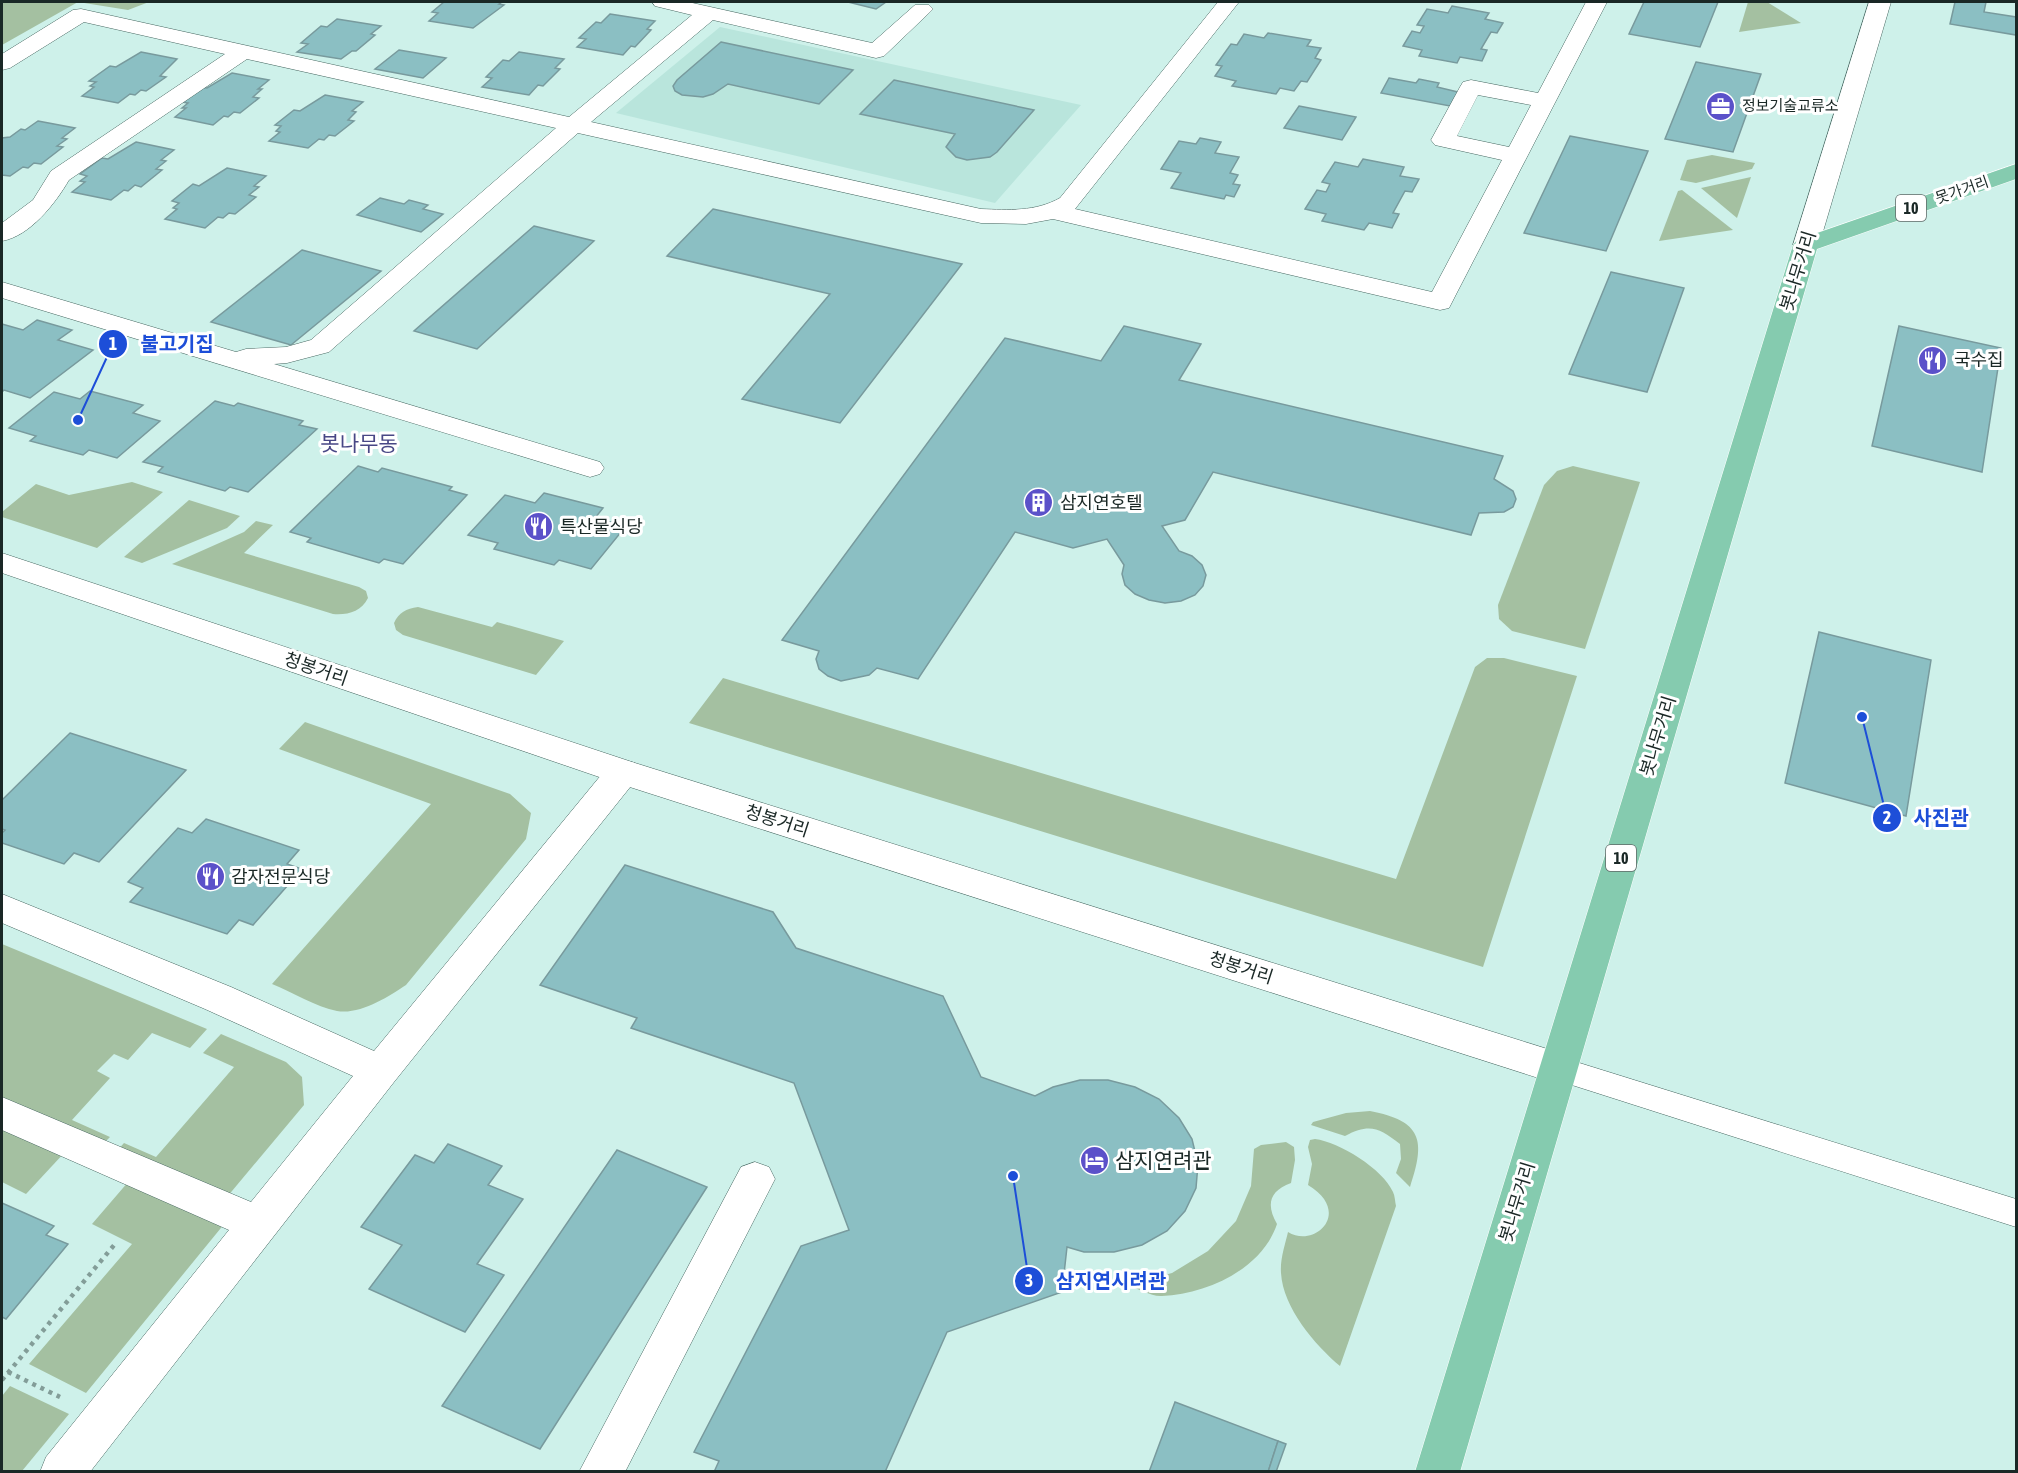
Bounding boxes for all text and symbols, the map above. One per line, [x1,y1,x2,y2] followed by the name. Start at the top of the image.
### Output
[1705,90,1737,122] office icon: 정보기술교류소
[1742,97,1839,114] place label: 정보기술교류소
[1933,173,1991,207] street label: 못가거리
[1896,195,1926,221] road number: 10
[1775,228,1820,314] street label: 봇나무거리
[98,325,226,363] callout: 불고기집
[140,332,214,355] text: 불고기집
[109,333,117,354] text: 1
[1917,344,1949,376] restaurant icon: 국수집
[1954,349,2004,370] place label: 국수집
[320,431,398,455] district label: 봇나무동
[1023,487,1055,519] building icon: 삼지연호텔
[1060,492,1143,513] place label: 삼지연호텔
[523,511,555,543] restaurant icon: 특산물식당
[560,516,643,537] place label: 특산물식당
[281,648,351,689] street label: 청봉거리
[1635,693,1680,779] street label: 봇나무거리
[1872,799,1981,837] callout: 사진관
[742,800,812,841] street label: 청봉거리
[1913,806,1969,829] text: 사진관
[1883,807,1891,828] text: 2
[1606,845,1636,871] road number: 10
[194,861,226,893] restaurant icon: 감자전문식당
[231,866,330,887] place label: 감자전문식당
[1206,947,1276,988] street label: 청봉거리
[1078,1145,1110,1177] hotel icon: 삼지연려관
[1115,1148,1212,1172] place label: 삼지연려관
[1494,1159,1539,1245] street label: 봇나무거리
[1014,1262,1178,1300] callout: 삼지연시려관
[1056,1269,1167,1292] text: 삼지연시려관
[1025,1270,1033,1291] text: 3

